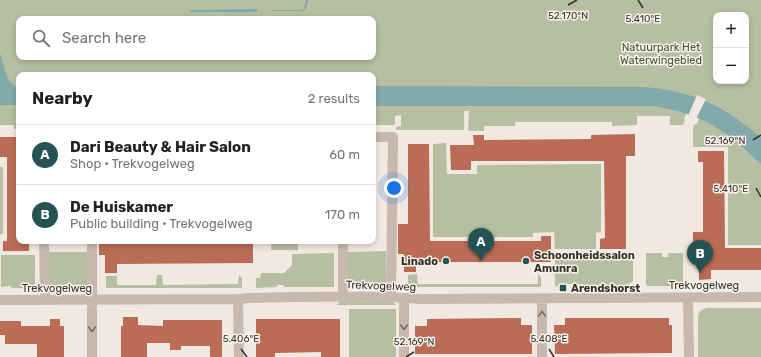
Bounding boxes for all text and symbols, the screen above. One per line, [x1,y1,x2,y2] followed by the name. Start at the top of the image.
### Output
[548,10,588,22] text: 52.170°N
[713,12,749,84] map controls
[713,12,749,48] button: +
[626,13,660,25] text: 5.410°E
[16,16,376,60] search box
[30,27,52,49] icon: search
[62,29,146,47] text: Search here
[620,41,702,67] park label: Natuurpark Het Waterwingebied
[713,48,749,84] button: −
[32,88,93,108] text: Nearby
[308,91,360,106] text: 2 results
[705,135,745,147] text: 52.169°N
[70,138,251,156] text: Dari Beauty & Hair Salon
[40,147,50,162] text: A
[329,147,360,162] text: 60 m
[70,156,195,171] text: Shop · Trekvogelweg
[384,178,404,198] your location
[714,183,748,195] text: 5.410°E
[70,198,173,216] text: De Huiskamer
[40,207,50,222] text: B
[325,207,360,222] text: 170 m
[70,216,252,231] text: Public building · Trekvogelweg
[468,228,494,261] pin: A
[687,240,713,273] pin: B
[534,249,635,275] place label: Schoonheidssalon Amunra
[401,255,438,268] place label: Linado
[441,256,451,266] marker: Linado
[521,256,531,266] marker: Schoonheidssalon Amunra
[346,278,416,294] street label: Trekvogelweg
[669,279,739,292] street label: Trekvogelweg
[22,282,92,295] street label: Trekvogelweg
[571,282,641,295] place label: Arendshorst
[558,283,568,293] marker: Arendshorst
[538,311,546,317] one-way arrow
[400,324,408,330] one-way arrow
[88,326,96,332] one-way arrow
[223,333,259,345] text: 5.406°E
[530,333,568,345] text: 5.408°E
[394,336,434,348] text: 52.169°N

